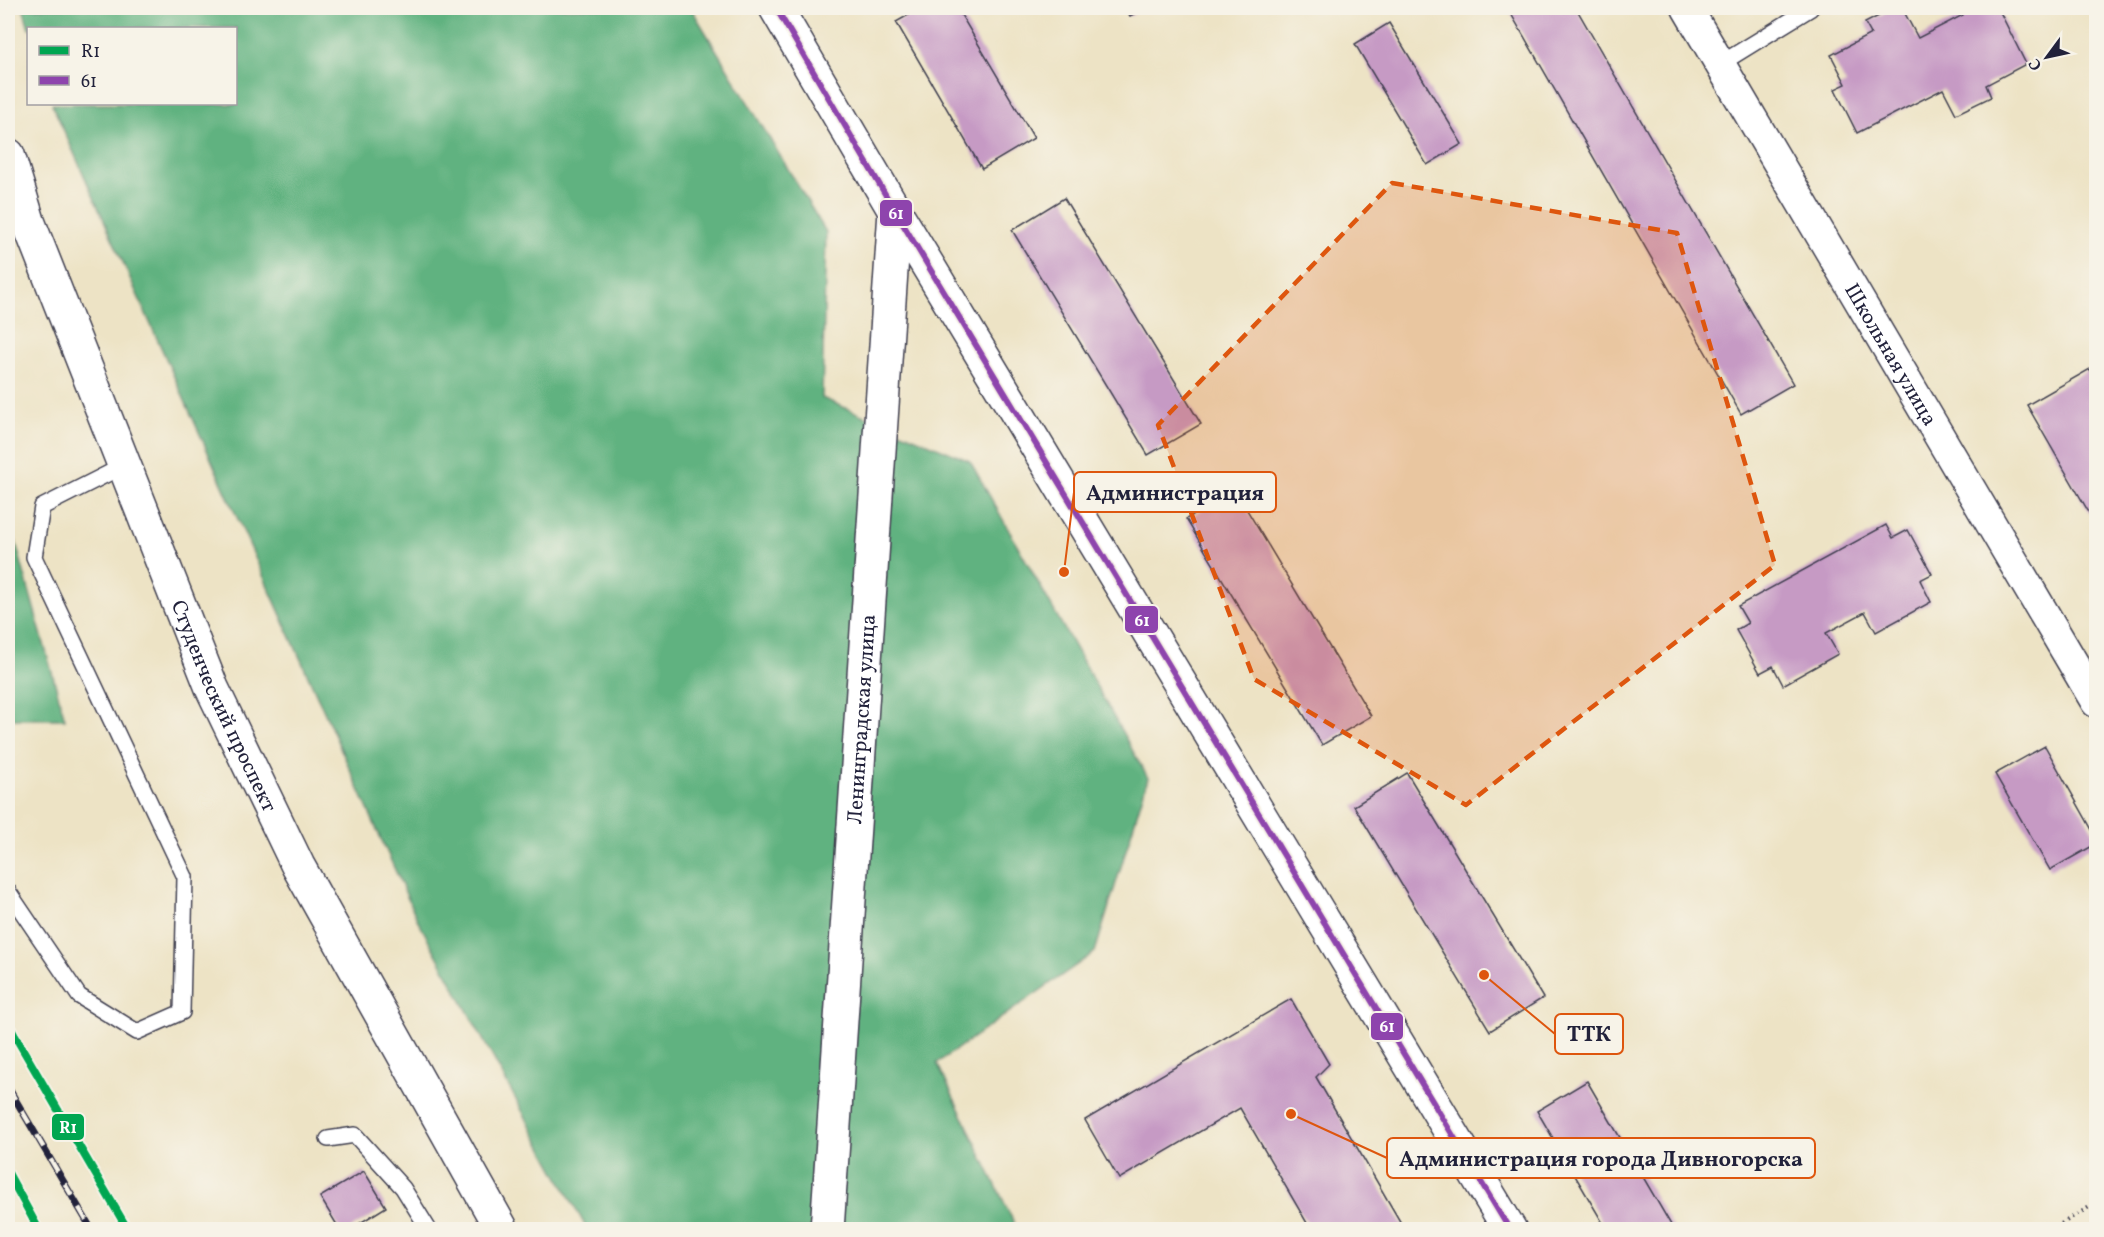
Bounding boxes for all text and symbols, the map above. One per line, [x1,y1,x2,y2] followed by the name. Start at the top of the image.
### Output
[27,27,237,105] legend
[2017,27,2077,87] north arrow
[81,40,100,65] text: R1
[2024,54,2048,74] text: С
[81,70,97,95] text: 61
[879,199,913,227] line badge: 61
[888,204,904,226] text: 61
[1836,278,1943,432] street label: Школьная улица
[1074,472,1276,512] callout: Администрация
[1086,479,1264,510] text: Администрация
[163,596,283,818] street label: Студенческий проспект
[1124,605,1159,634] line badge: 61
[1134,611,1150,633] text: 61
[841,613,884,825] street label: Ленинградская улица
[1370,1012,1404,1041] line badge: 61
[1555,1014,1623,1054] callout: ТТК
[1379,1017,1395,1039] text: 61
[1567,1020,1611,1051] text: ТТК
[51,1113,85,1141] line badge: R1
[59,1118,77,1140] text: R1
[1387,1138,1815,1178] callout: Администрация города Дивногорска
[1399,1145,1803,1176] text: Администрация города Дивногорска

